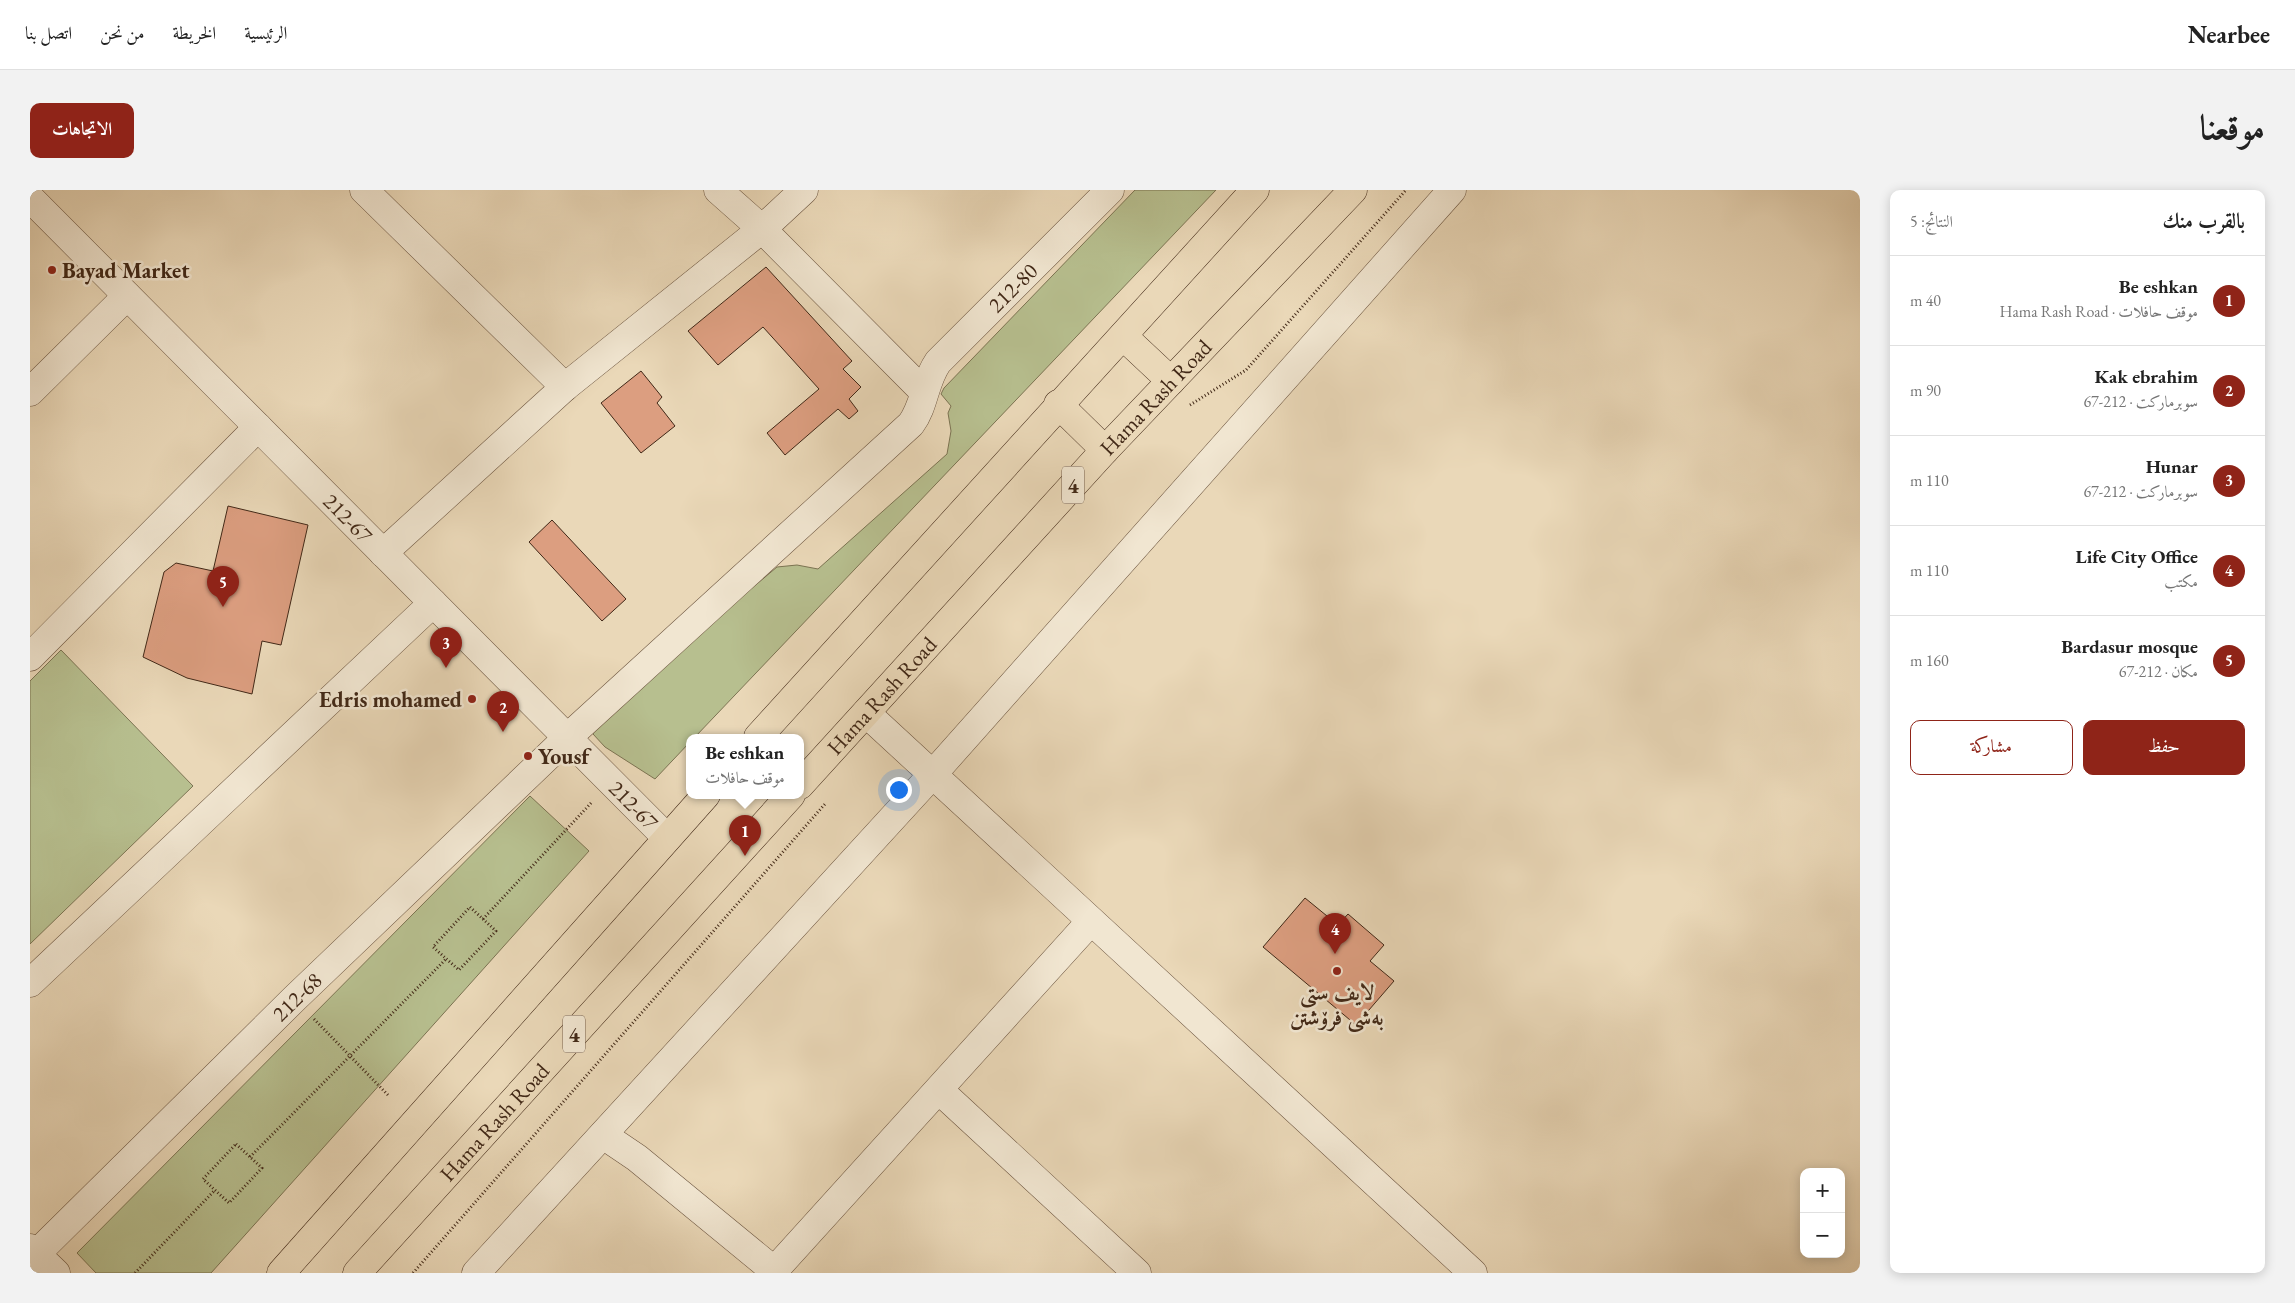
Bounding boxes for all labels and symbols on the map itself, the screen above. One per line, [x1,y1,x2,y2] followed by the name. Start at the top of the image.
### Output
[62,256,190,285] place label: Bayad Market
[981,256,1044,319] street label: 212-80
[46,264,58,276] marker: Bayad Market
[1093,332,1218,462] street label: Hama Rash Road
[1062,466,1084,504] road number: 4
[317,487,379,549] street label: 212-67
[207,566,239,607] pin: 5
[430,627,462,668] pin: 3
[820,630,943,761] street label: Hama Rash Road
[319,685,462,714] place label: Edris mohamed
[487,691,519,732] pin: 2
[466,693,478,705] marker: Edris mohamed
[538,742,592,771] place label: Yousf
[522,750,534,762] marker: Yousf
[603,774,665,836] street label: 212-67
[886,777,912,803] your location
[729,815,761,856] pin: 1
[1319,913,1351,954] pin: 4
[1331,965,1343,977] marker: لایف ستی بەشی فرۆشتن
[266,966,328,1027] street label: 212-68
[1290,978,1384,1033] place label: لایف ستی بەشی فرۆشتن
[563,1016,585,1052] road number: 4
[433,1056,556,1187] street label: Hama Rash Road

